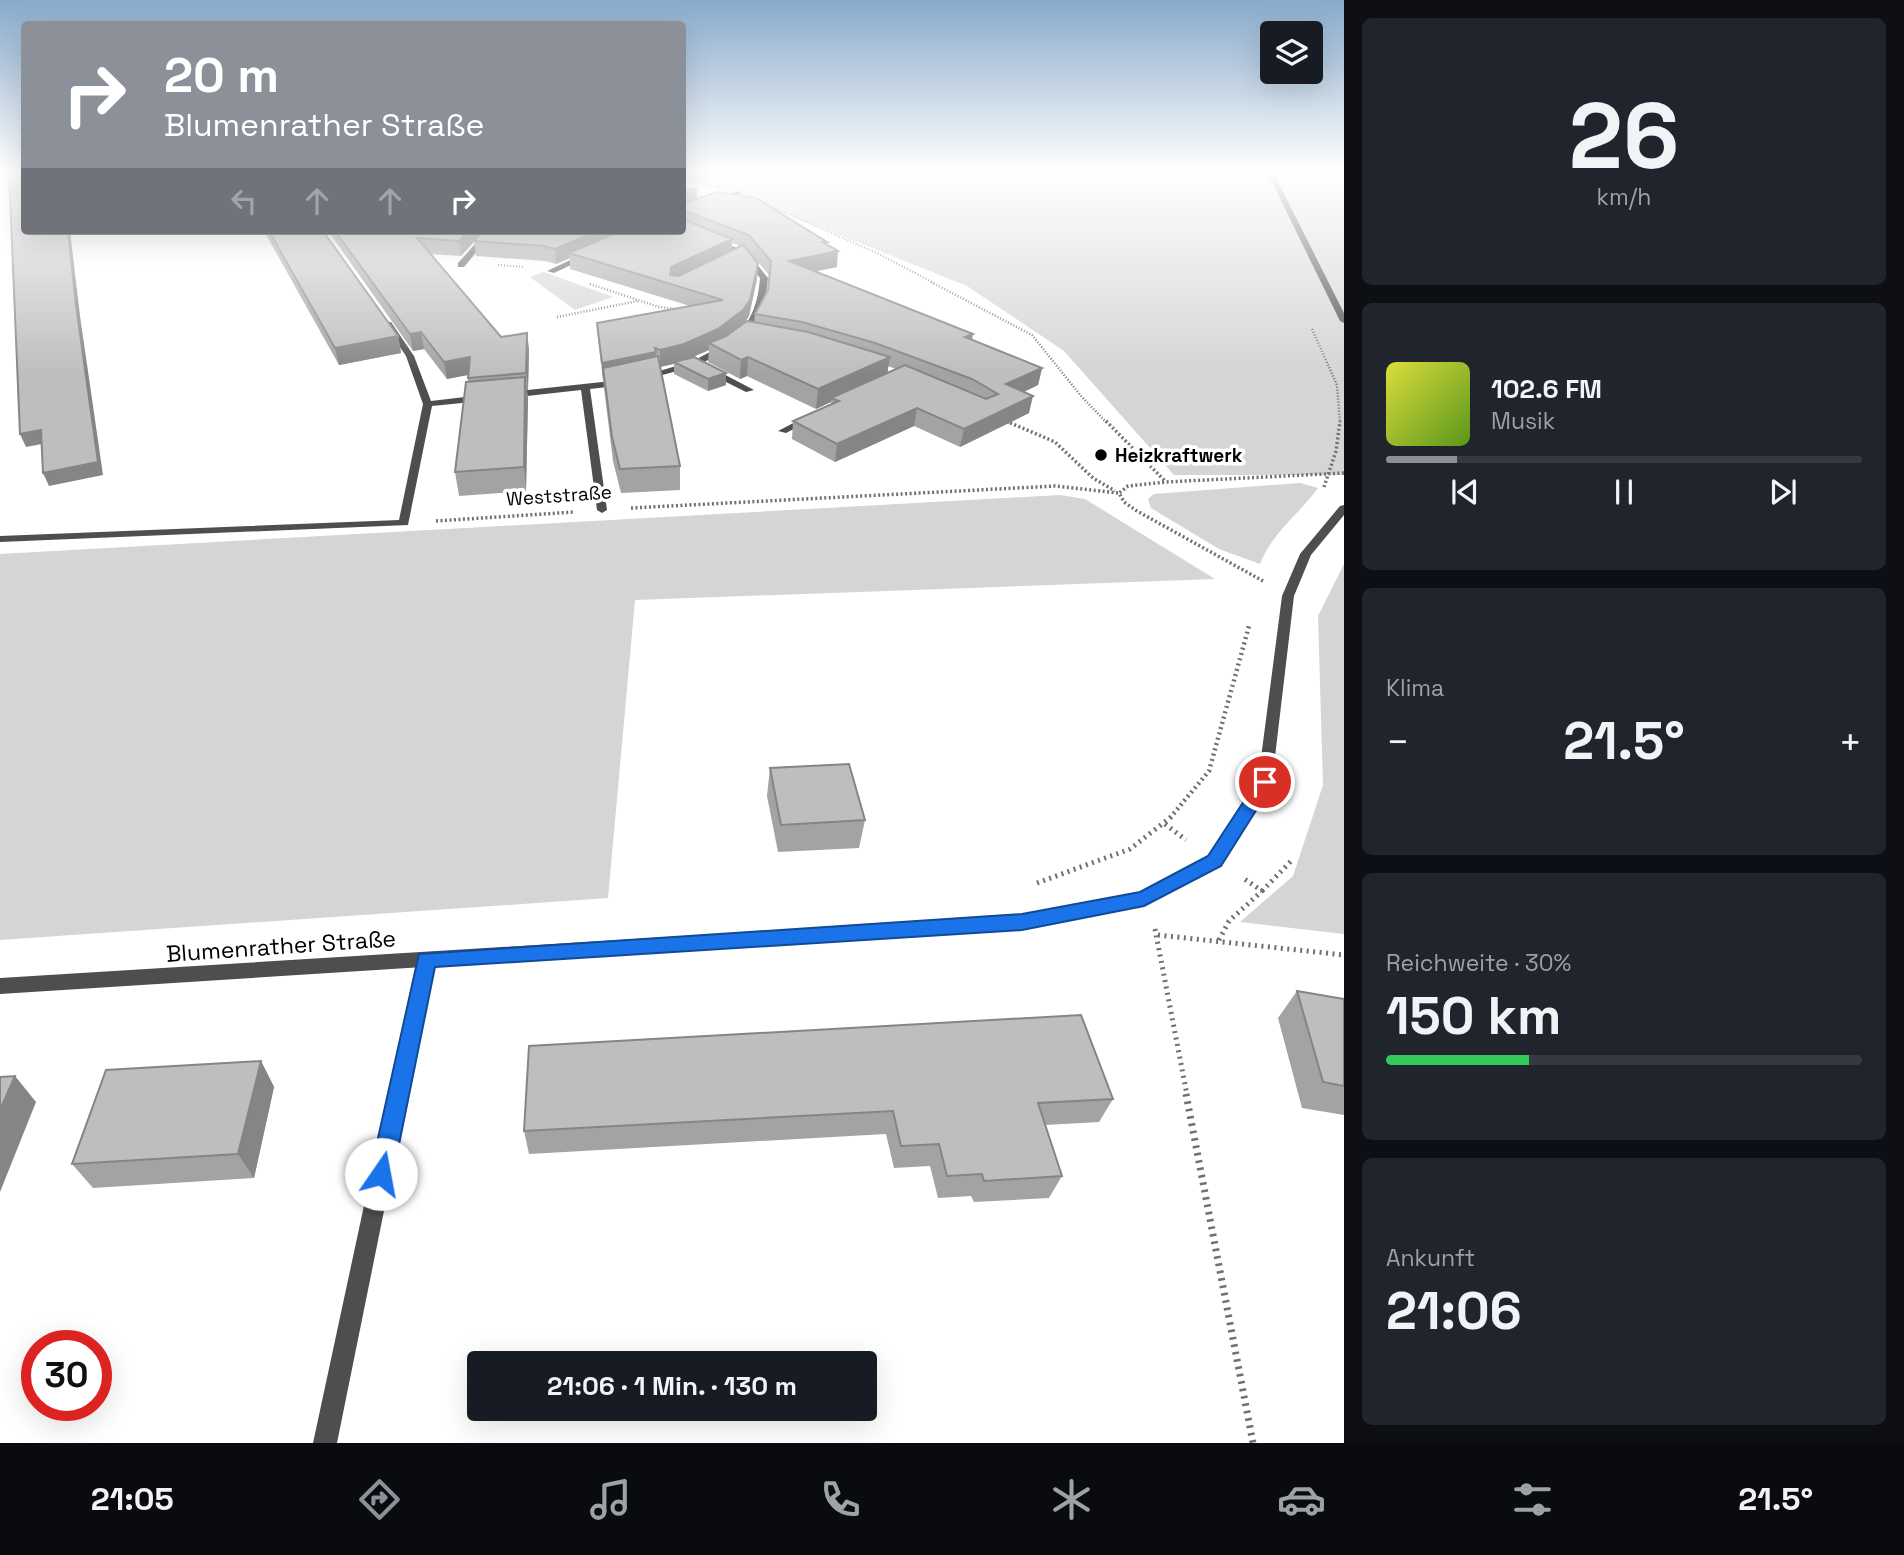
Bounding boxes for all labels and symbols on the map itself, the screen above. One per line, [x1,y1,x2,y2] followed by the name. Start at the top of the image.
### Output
[1115,443,1243,468] place label: Heizkraftwerk
[1093,447,1109,463] marker: Heizkraftwerk
[505,479,613,512] street label: Weststraße
[1235,752,1295,812] pin
[165,923,397,969] street label: Blumenrather Straße
[344,1137,418,1211] position arrow
[21,1330,112,1421] speed limit sign: 30

